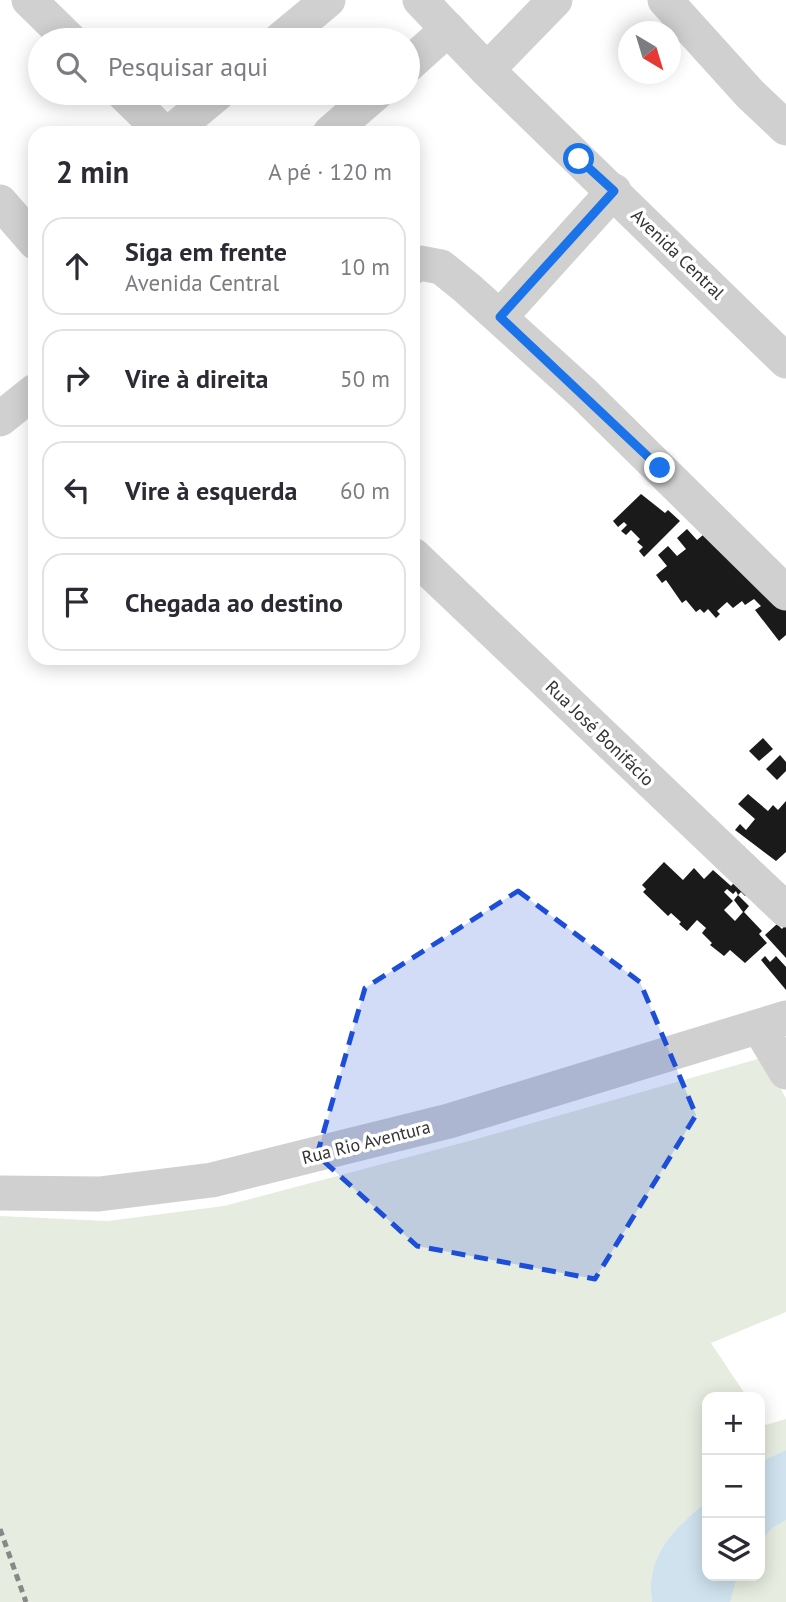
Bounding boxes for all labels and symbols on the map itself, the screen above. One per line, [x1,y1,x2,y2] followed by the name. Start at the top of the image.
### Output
[618,21,681,84] north arrow
[563,143,594,174] route start
[627,204,730,305] street label: Avenida Central
[644,452,675,483] route end
[541,675,659,791] street label: Rua José Bonifácio
[299,1115,433,1169] street label: Rua Rio Aventura

